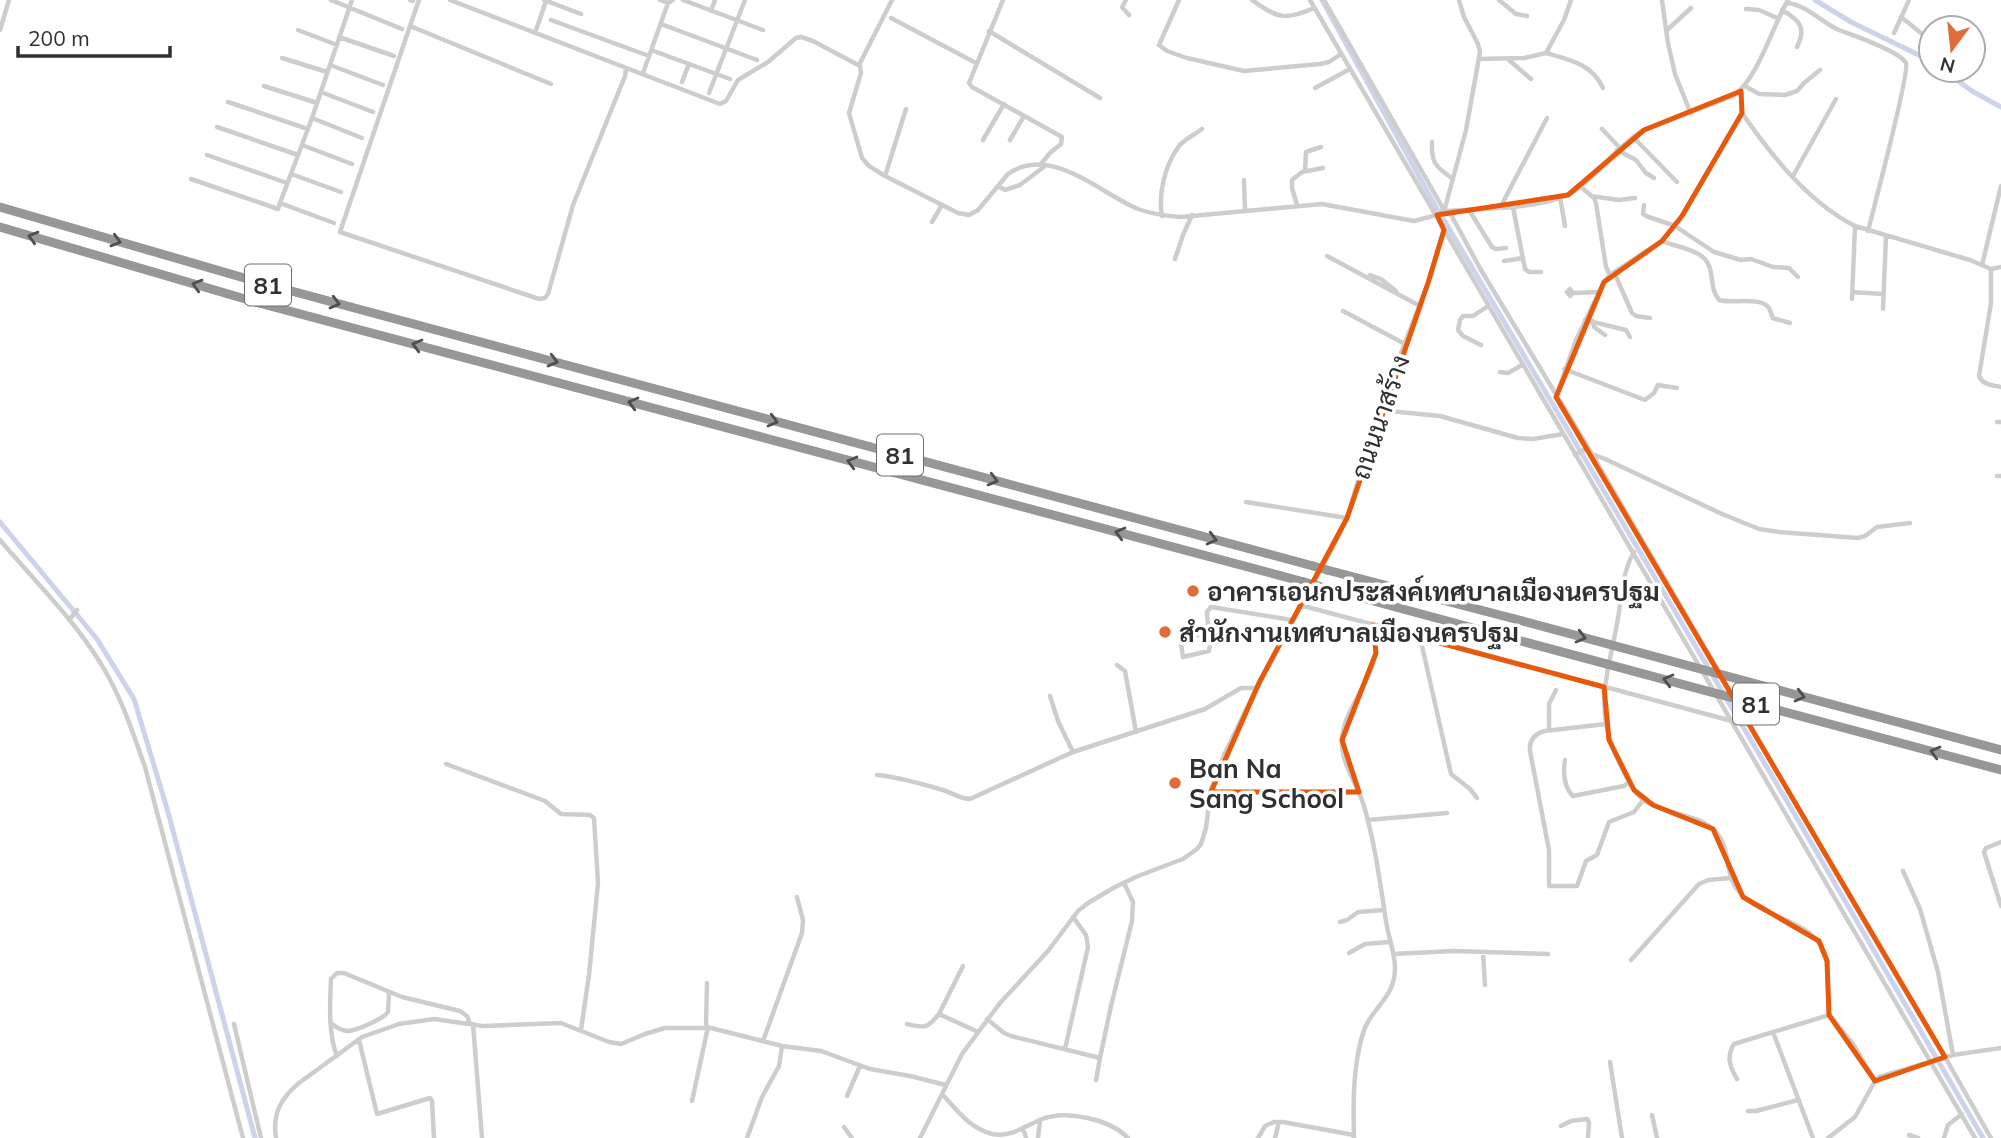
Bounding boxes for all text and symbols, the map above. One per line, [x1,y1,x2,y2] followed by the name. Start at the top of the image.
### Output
[18,14,170,58] scale bar
[1917,14,1987,84] north arrow
[28,25,90,51] text: 200 m
[1938,52,1958,79] text: N
[27,231,39,246] one-way arrow
[109,233,121,247] one-way arrow
[245,264,291,306] road number: 81
[191,279,203,293] one-way arrow
[328,294,340,309] one-way arrow
[411,339,423,353] one-way arrow
[1343,350,1417,484] street label: ถนนนาสร้าง
[547,353,559,368] one-way arrow
[627,397,639,411] one-way arrow
[767,412,779,427] one-way arrow
[877,434,923,476] road number: 81
[847,455,859,470] one-way arrow
[987,472,999,486] one-way arrow
[1114,527,1126,541] one-way arrow
[1206,531,1218,545] one-way arrow
[1207,575,1660,609] place label: อาคารเอนกประสงค์เทศบาลเมืองนครปฐม
[1185,583,1201,599] marker: อาคารเอนกประสงค์เทศบาลเมืองนครปฐม
[1179,616,1519,650] place label: สำนักงานเทศบาลเมืองนครปฐม
[1157,624,1173,640] marker: สำนักงานเทศบาลเมืองนครปฐม
[1574,629,1586,643] one-way arrow
[1662,674,1674,689] one-way arrow
[1733,684,1779,724] road number: 81
[1794,688,1806,702] one-way arrow
[1929,746,1941,760] one-way arrow
[1189,752,1344,815] place label: Ban Na Sang School
[1167,775,1183,791] marker: Ban Na Sang School

